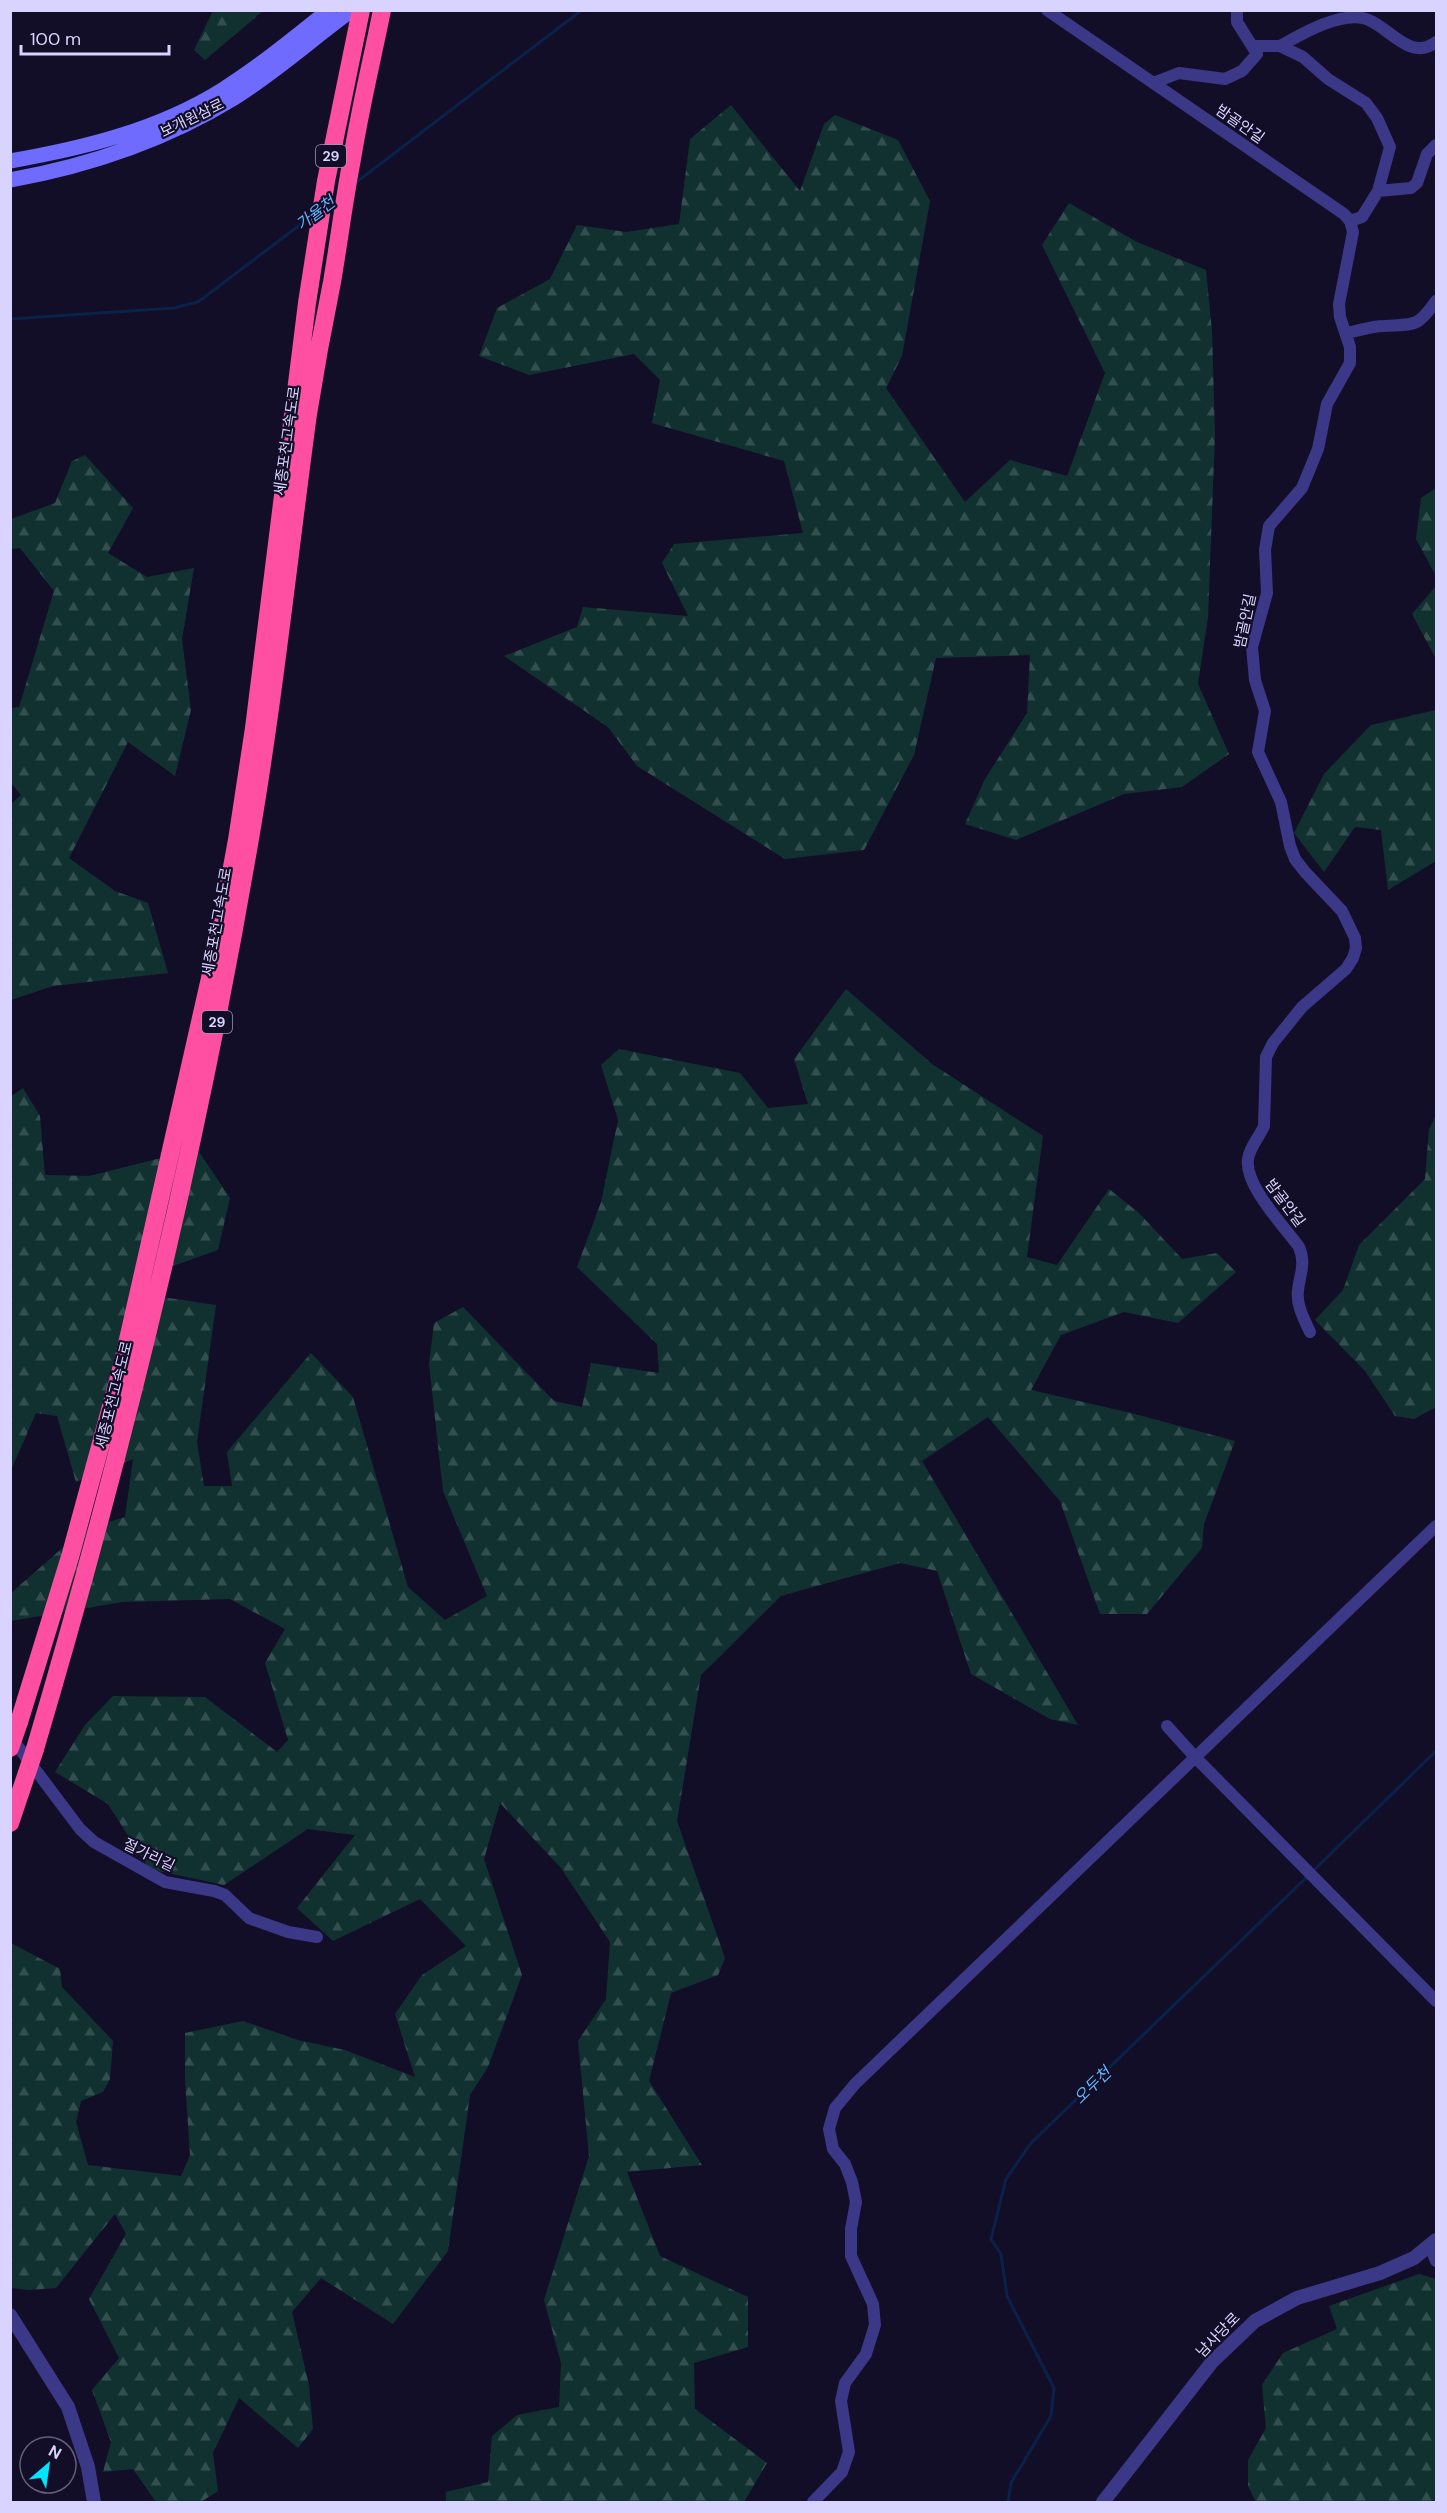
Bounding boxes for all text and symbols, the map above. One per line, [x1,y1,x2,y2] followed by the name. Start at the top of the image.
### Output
[21,18,170,56] scale bar
[30,27,81,51] text: 100 m
[157,94,227,142] street label: 보개원삼로
[1212,100,1268,148] street label: 밤골안길
[316,145,346,167] road number: 29
[291,190,341,235] water label: 가율천
[269,385,305,497] street label: 세종포천고속도로
[1229,592,1261,650] street label: 밤골안길
[198,866,236,978] street label: 세종포천고속도로
[202,1011,232,1033] road number: 29
[1260,1175,1310,1231] street label: 밤골안길
[91,1339,137,1451] street label: 세종포천고속도로
[120,1834,178,1876] street label: 절가리길
[1069,2061,1117,2108] water label: 오두천
[1192,2308,1244,2362] street label: 남사당로
[18,2435,78,2495] north arrow
[45,2440,65,2464] text: N

